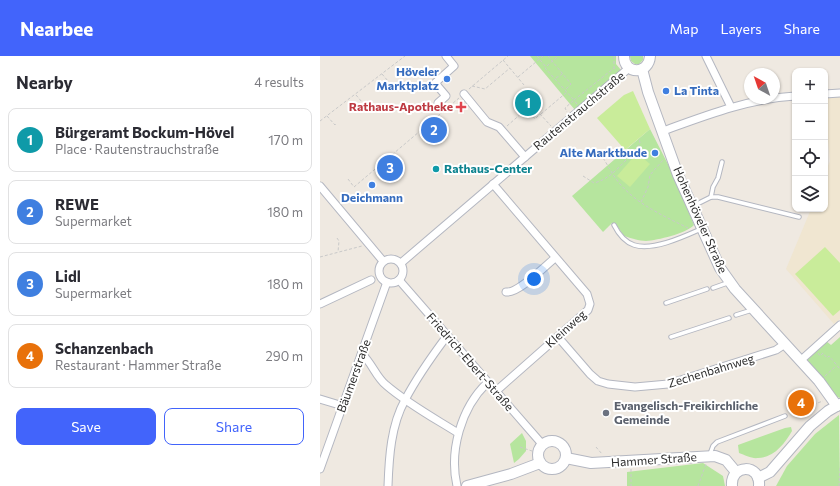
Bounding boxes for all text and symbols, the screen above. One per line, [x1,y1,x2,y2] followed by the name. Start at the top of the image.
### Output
[20,17,93,40] text: Nearbee
[670,20,698,37] text: Map
[720,20,762,37] text: Layers
[784,20,820,37] text: Share
[376,64,439,92] place label: Höveler Marktplatz
[530,68,627,152] street label: Rautenstrauchstraße
[744,68,780,104] north arrow
[792,68,828,212] map controls
[792,68,828,104] button: +
[16,72,73,93] text: Nearby
[254,74,304,90] text: 4 results
[442,74,452,84] marker: Höveler Marktplatz
[674,83,719,97] place label: La Tinta
[661,86,671,96] marker: La Tinta
[515,88,541,118] pin: 1
[349,99,453,113] place label: Rathaus-Apotheke
[456,102,466,112] marker: Rathaus-Apotheke
[792,104,828,140] button: −
[421,115,447,145] pin: 2
[55,123,234,141] text: Bürgeramt Bockum-Hövel
[27,132,33,148] text: 1
[268,132,303,148] text: 170 m
[792,140,828,176] button: locate
[55,141,219,157] text: Place · Rautenstrauchstraße
[560,145,647,159] place label: Alte Marktbude
[650,148,660,158] marker: Alte Marktbude
[377,153,403,183] pin: 3
[444,161,532,175] place label: Rathaus-Center
[431,164,441,174] marker: Rathaus-Center
[671,164,731,275] street label: Hohenhöveler Straße
[792,176,828,212] button: layers
[367,180,377,190] marker: Deichmann
[341,190,403,204] place label: Deichmann
[55,195,99,213] text: REWE
[26,204,34,220] text: 2
[267,204,303,220] text: 180 m
[55,213,132,229] text: Supermarket
[55,267,81,285] text: Lidl
[524,269,544,289] your location
[26,276,34,292] text: 3
[267,276,303,292] text: 180 m
[55,285,132,301] text: Supermarket
[542,306,589,350] street label: Kleinweg
[424,309,517,413] street label: Friedrich-Ebert-Straße
[333,337,373,414] street label: Bäumerstraße
[55,339,154,357] text: Schanzenbach
[26,348,34,364] text: 4
[266,348,303,364] text: 290 m
[666,350,756,390] street label: Zechenbahnweg
[55,357,221,373] text: Restaurant · Hammer Straße
[788,388,814,418] pin: 4
[614,398,758,426] place label: Evangelisch-Freikirchliche Gemeinde
[16,408,156,445] button: Save
[164,408,304,445] button: Share
[601,408,611,418] marker: Evangelisch-Freikirchliche Gemeinde
[611,449,697,469] street label: Hammer Straße

